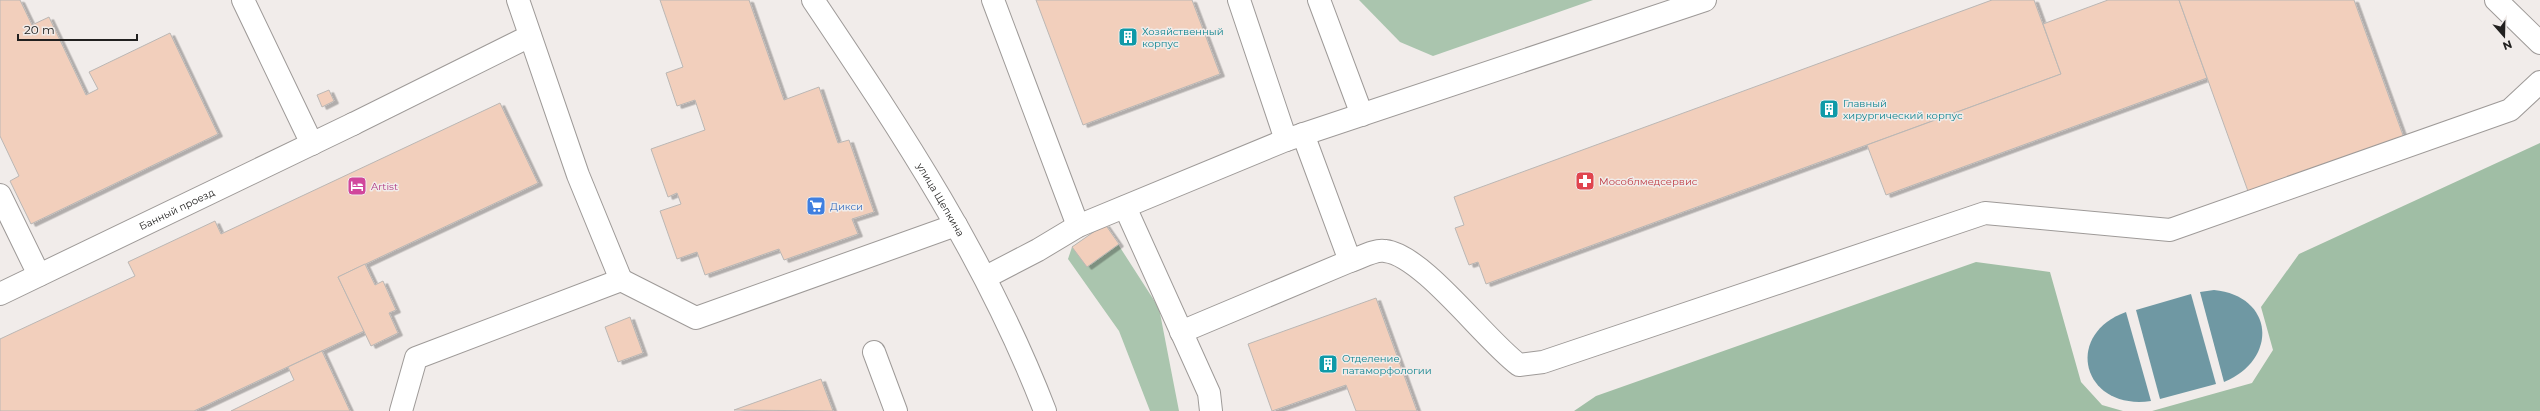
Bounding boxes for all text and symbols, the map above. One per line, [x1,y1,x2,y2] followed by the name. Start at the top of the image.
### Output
[18,16,137,42] scale bar
[2484,16,2524,56] north arrow
[24,22,55,37] text: 20 m
[1142,25,1224,50] place label: Хозяйственный корпус
[1117,26,1139,48] building icon: Хозяйственный корпус
[2501,37,2514,53] text: N
[1843,97,1963,122] place label: Главный хирургический корпус
[1818,98,1840,120] building icon: Главный хирургический корпус
[914,159,967,239] street label: улица Щепкина
[1574,170,1596,192] pharmacy icon: Мособлмедсервис
[346,175,368,197] hotel icon: Artist
[1599,175,1698,188] place label: Мособлмедсервис
[371,180,398,193] place label: Artist
[137,185,217,233] street label: Банный проезд
[805,195,827,217] supermarket icon: Дикси
[830,200,863,213] place label: Дикси
[1342,352,1432,377] place label: Отделение патаморфологии
[1317,353,1339,375] building icon: Отделение патаморфологии

